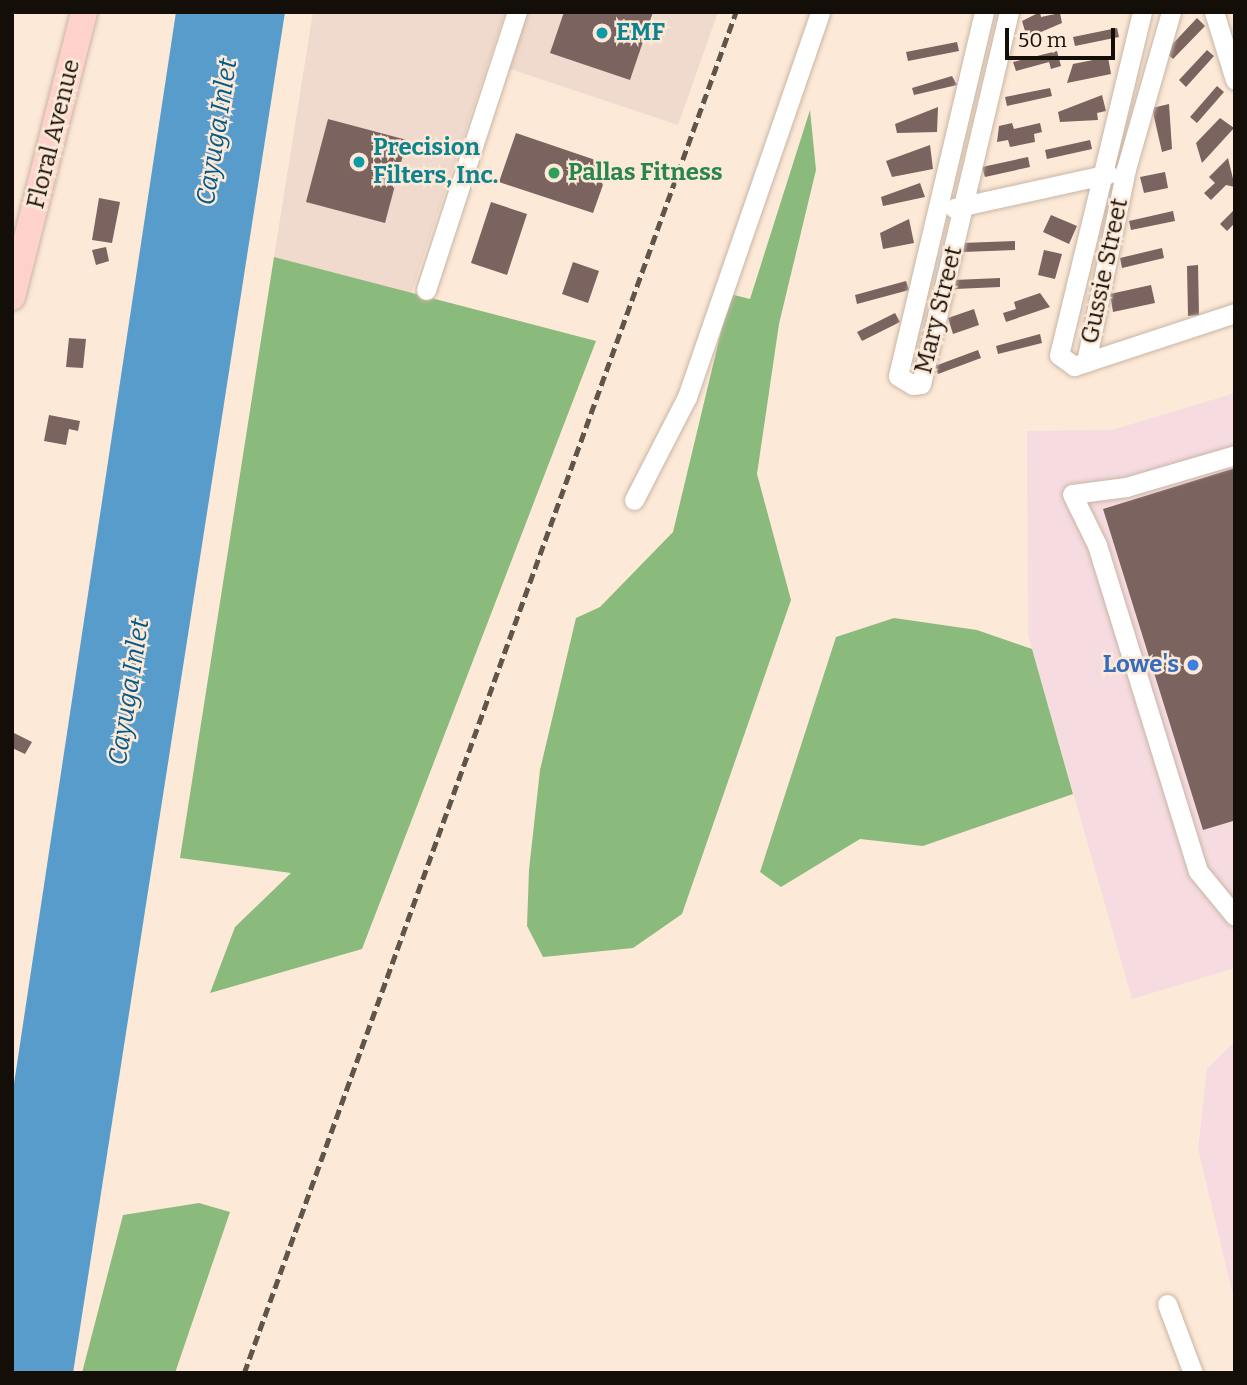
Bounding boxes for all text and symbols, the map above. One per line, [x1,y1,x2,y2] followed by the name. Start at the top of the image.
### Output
[1009,14,1119,58] scale bar
[616,19,665,47] place label: EMF
[594,25,610,41] marker: EMF
[1018,27,1067,53] text: 50 m
[22,56,86,212] street label: Floral Avenue
[190,57,244,207] water label: Cayuga Inlet
[373,134,498,190] place label: Precision Filters, Inc.
[351,154,367,170] marker: Precision Filters, Inc.
[568,159,723,187] place label: Pallas Fitness
[546,165,562,181] marker: Pallas Fitness
[1076,196,1134,346] street label: Gussie Street
[909,243,969,377] street label: Mary Street
[102,617,156,767] water label: Cayuga Inlet
[1103,651,1179,679] place label: Lowe's
[1185,657,1201,673] marker: Lowe's

